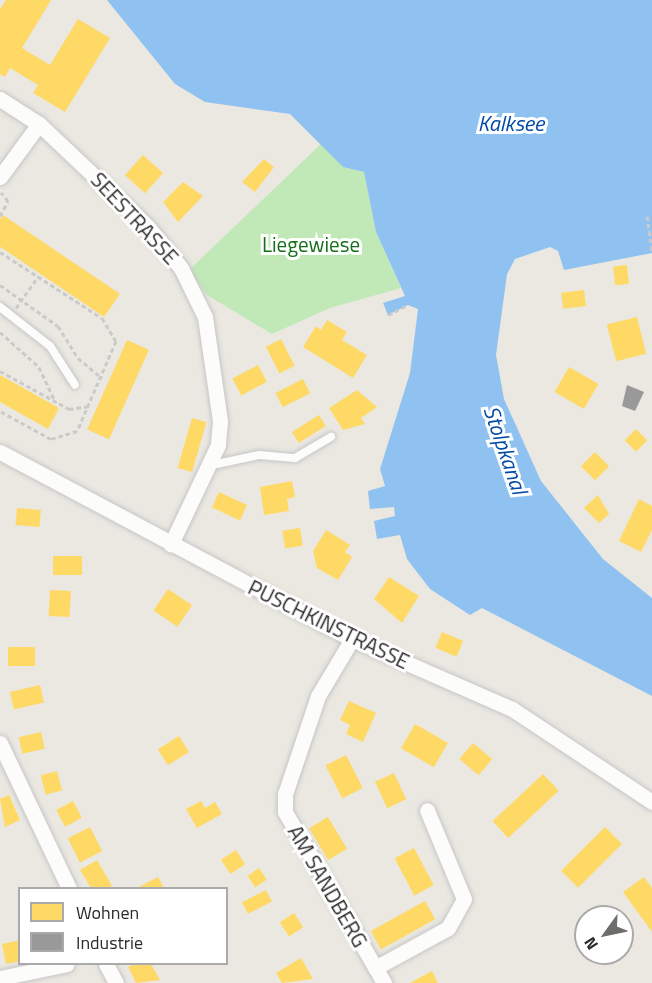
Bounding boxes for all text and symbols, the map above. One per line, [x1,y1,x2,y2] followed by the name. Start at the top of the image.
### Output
[478,111,544,137] water label: Kalksee
[86,167,184,269] street label: SEESTRASSE
[262,231,360,257] park label: Liegewiese
[478,402,532,498] water label: Stolpkanal
[244,574,414,674] street label: PUSCHKINSTRASSE
[283,821,373,951] street label: AM SANDBERG
[18,887,228,965] legend
[76,899,139,926] text: Wohnen
[574,905,634,965] north arrow
[76,929,143,956] text: Industrie
[577,933,604,955] text: N

